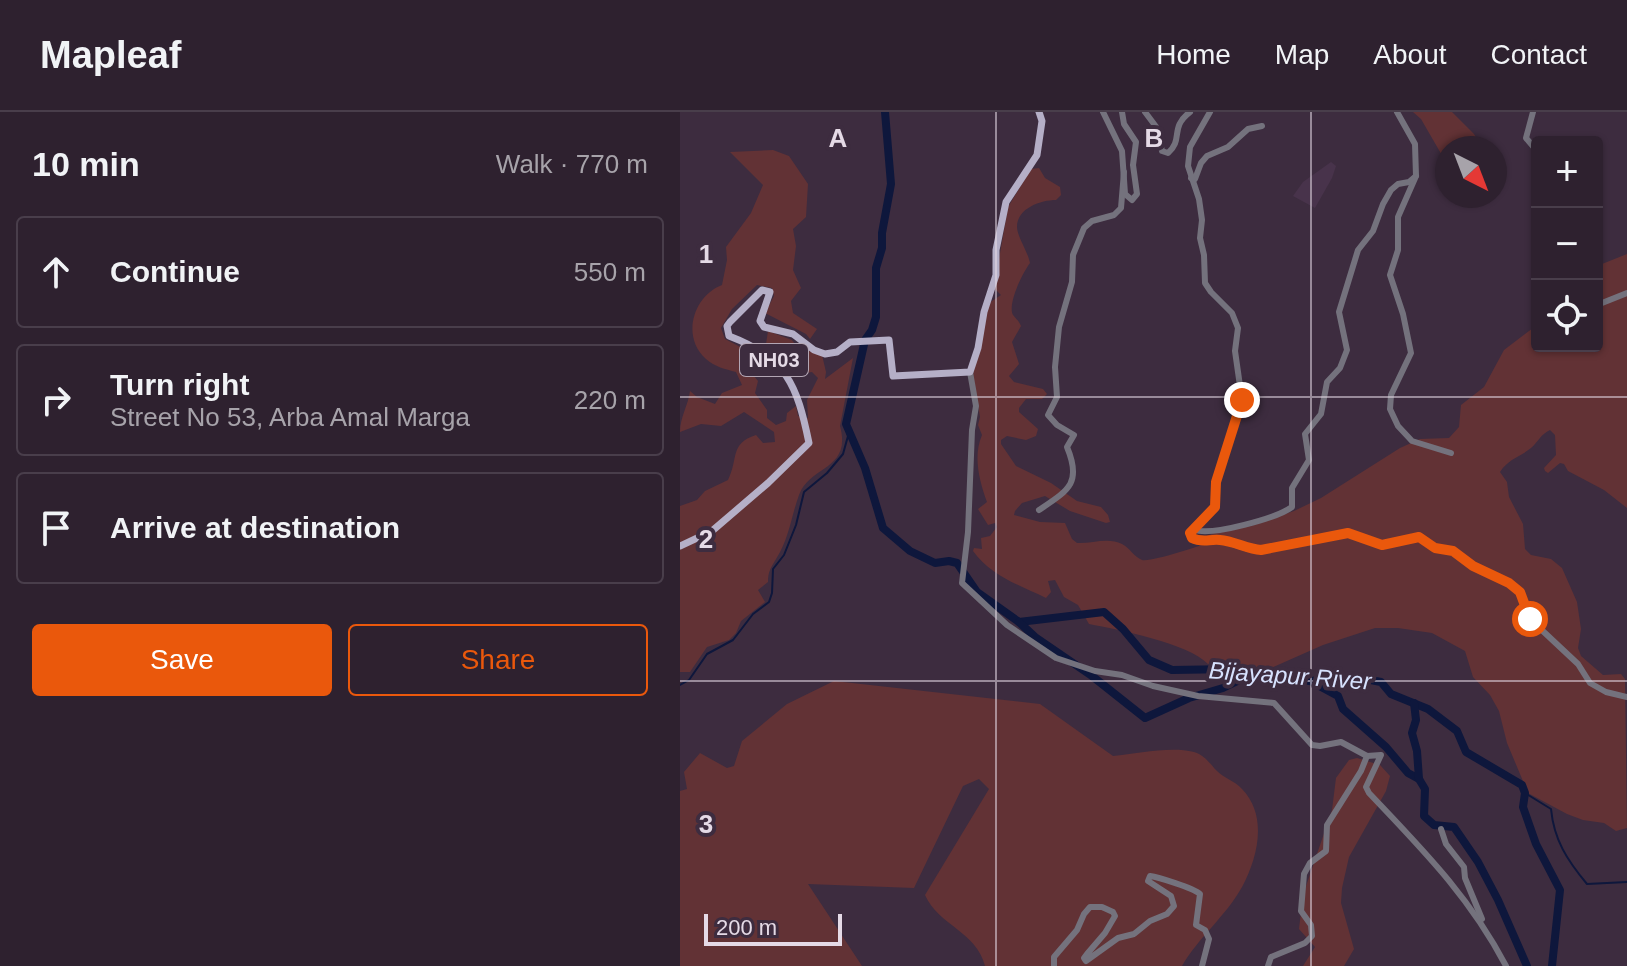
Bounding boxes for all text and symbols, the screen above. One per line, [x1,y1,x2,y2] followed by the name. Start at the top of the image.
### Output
[40,34,181,76] text: Mapleaf
[1156,39,1231,70] text: Home
[1275,39,1329,70] text: Map
[1373,39,1447,70] text: About
[1491,39,1587,70] text: Contact
[829,123,848,153] text: A
[1145,123,1163,153] text: B
[1435,136,1507,208] north arrow
[1531,136,1603,352] map controls
[1531,136,1603,208] button: +
[32,145,140,183] text: 10 min
[496,149,648,179] text: Walk · 770 m
[1531,208,1603,280] button: −
[699,239,713,269] text: 1
[34,250,78,294] icon: ahead
[110,255,240,288] text: Continue
[574,257,646,287] text: 550 m
[1531,280,1603,352] button: locate
[740,344,808,376] road number: NH03
[110,368,249,401] text: Turn right
[34,378,78,422] icon: right
[1224,382,1260,418] route end
[574,385,646,415] text: 220 m
[110,402,470,432] text: Street No 53, Arba Amal Marga
[34,506,78,550] icon: arrive
[110,511,400,544] text: Arrive at destination
[699,524,713,554] text: 2
[1512,601,1548,637] route start
[32,624,332,696] button: Save
[348,624,648,696] button: Share
[1208,656,1373,695] water label: Bijayapur River
[699,809,713,839] text: 3
[704,910,842,946] scale bar
[716,915,777,940] text: 200 m

